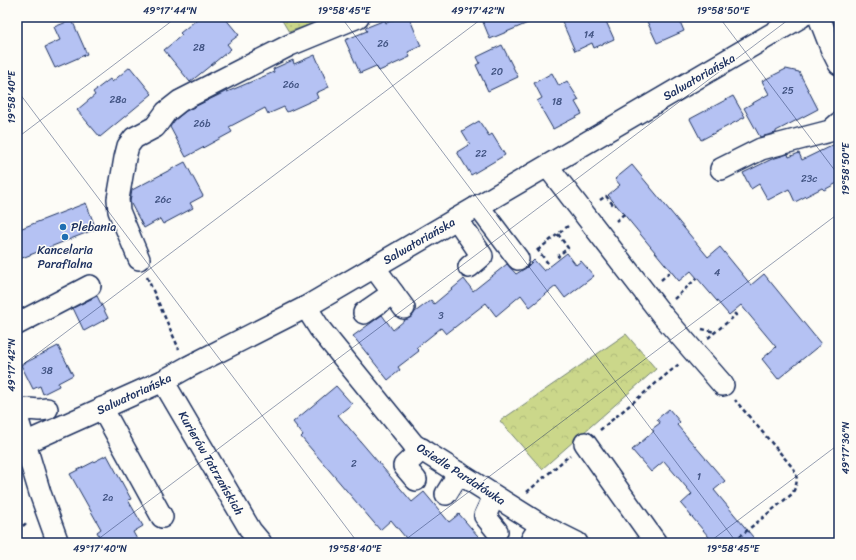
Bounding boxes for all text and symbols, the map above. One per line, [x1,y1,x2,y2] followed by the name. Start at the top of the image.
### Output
[143,2,197,20] text: 49°17'44"N
[318,2,372,20] text: 19°58'45"E
[451,2,505,20] text: 49°17'42"N
[697,2,751,20] text: 19°58'50"E
[584,26,594,44] house number: 14
[377,35,389,53] house number: 26
[193,39,205,57] house number: 28
[659,47,739,107] street label: Salwatoriańska
[491,63,503,81] house number: 20
[3,69,21,123] text: 19°58'40"E
[283,76,299,94] house number: 26a
[782,82,794,100] house number: 25
[110,91,126,109] house number: 28a
[552,93,562,111] house number: 18
[194,115,211,133] house number: 26b
[837,141,855,195] text: 19°58'50"E
[475,145,487,163] house number: 22
[801,170,817,188] house number: 23c
[155,191,171,209] house number: 26c
[379,211,459,271] street label: Salwatoriańska
[71,216,116,238] place label: Plebania
[58,222,68,232] marker: Plebania
[60,232,70,242] marker: Kancelaria Parafialna
[37,239,94,275] place label: Kancelaria Parafialna
[714,264,720,282] house number: 4
[438,307,444,325] house number: 3
[3,338,21,392] text: 49°17'42"N
[41,362,53,380] house number: 38
[93,367,175,421] street label: Salwatoriańska
[172,407,250,519] street label: Kurierów Tatrzańskich
[837,422,855,474] text: 49°17'36"N
[412,437,510,511] street label: Osiedle Pardałówka
[351,455,357,473] house number: 2
[697,468,701,486] house number: 1
[103,489,113,507] house number: 2a
[73,540,127,558] text: 49°17'40"N
[329,540,383,558] text: 19°58'40"E
[707,540,761,558] text: 19°58'45"E

